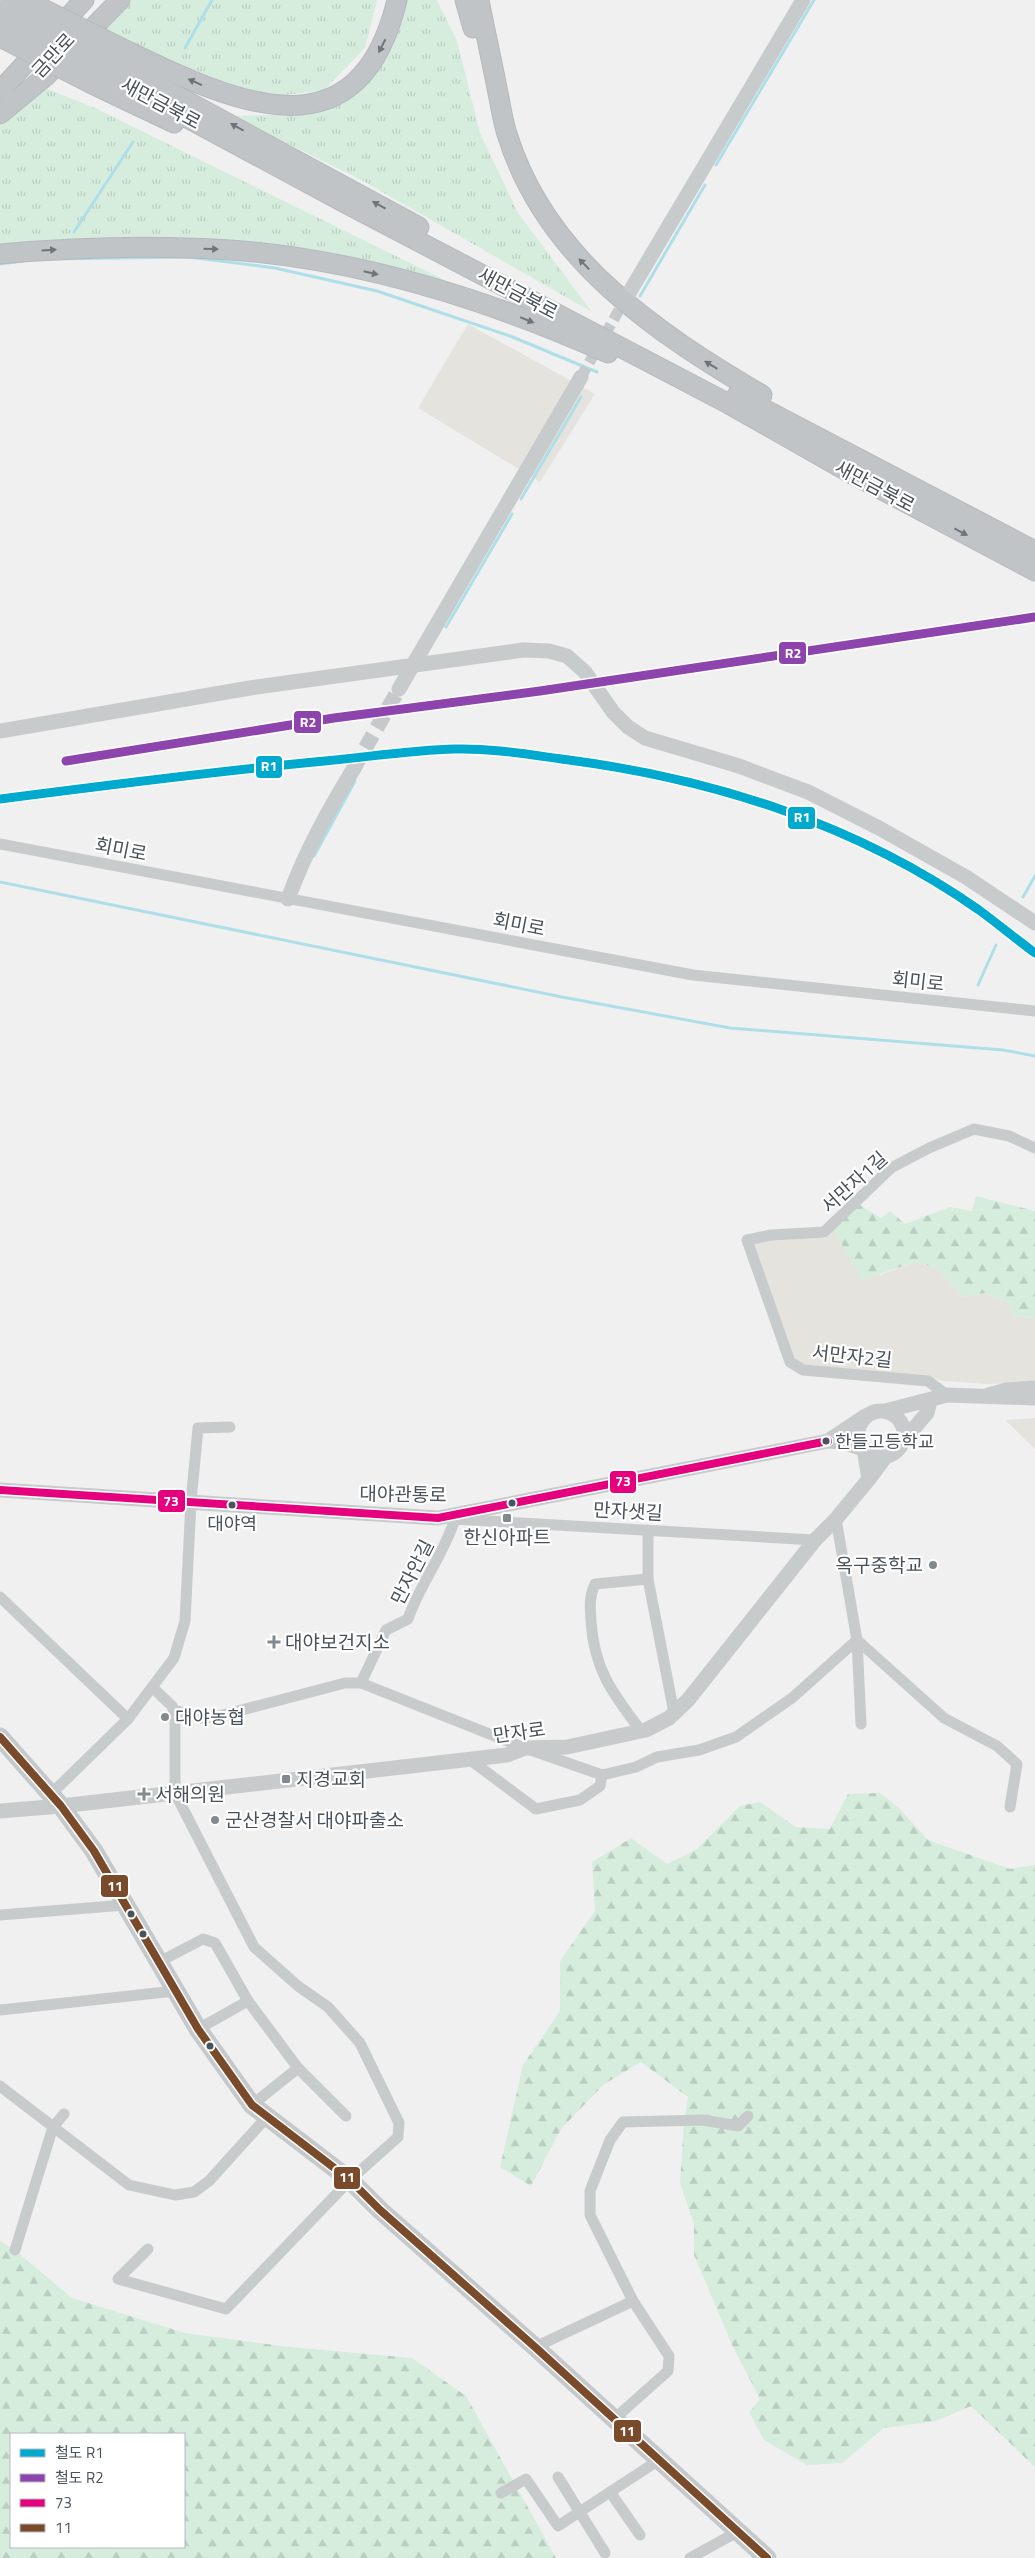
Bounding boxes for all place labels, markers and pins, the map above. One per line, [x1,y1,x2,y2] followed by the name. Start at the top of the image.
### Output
[835,1428,934,1455] place label: 한들고등학교
[821,1436,831,1446] marker: 한들고등학교
[507,1498,517,1508] unlabelled marker
[227,1500,237,1510] marker: 대야역
[207,1510,257,1537] place label: 대야역
[501,1512,513,1524] marker: 한신아파트
[463,1522,551,1551] place label: 한신아파트
[836,1550,923,1579] place label: 옥구중학교
[927,1559,939,1571] marker: 옥구중학교
[285,1627,390,1656] place label: 대야보건지소
[267,1635,281,1649] marker: 대야보건지소
[175,1702,245,1731] place label: 대야농협
[159,1711,171,1723] marker: 대야농협
[296,1764,366,1793] place label: 지경교회
[280,1773,292,1785] marker: 지경교회
[155,1779,225,1808] place label: 서해의원
[137,1787,151,1801] marker: 서해의원
[225,1805,404,1834] place label: 군산경찰서 대야파출소
[209,1814,221,1826] marker: 군산경찰서 대야파출소
[126,1909,136,1919] unlabelled marker
[138,1929,148,1939] unlabelled marker
[205,2041,215,2051] unlabelled marker

